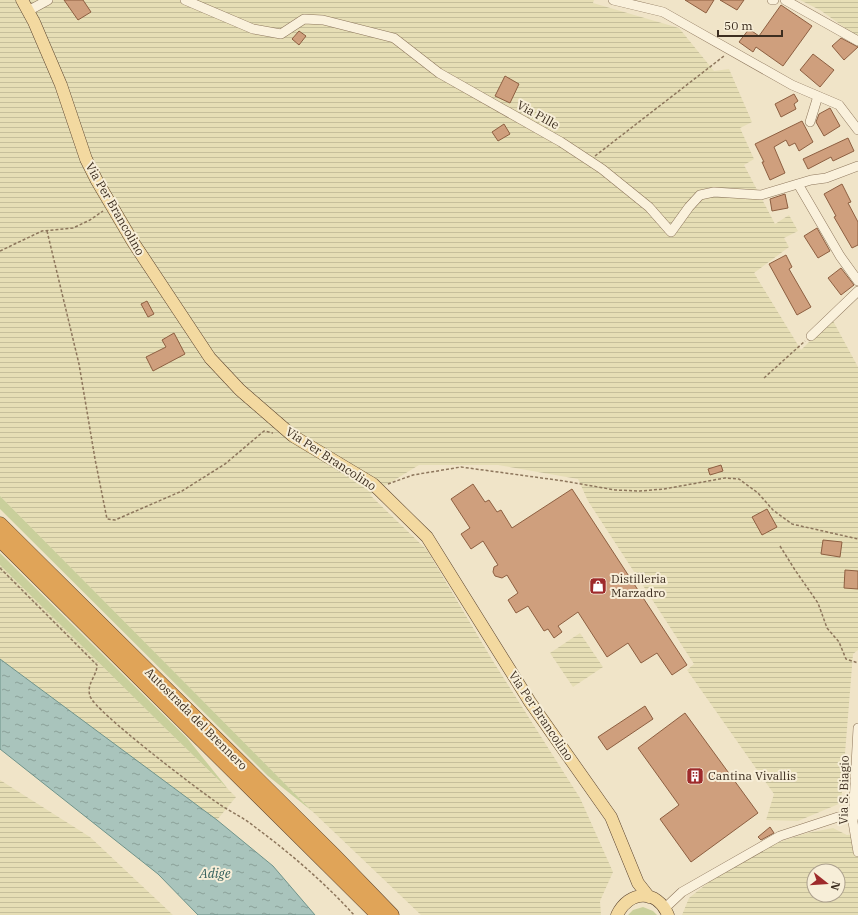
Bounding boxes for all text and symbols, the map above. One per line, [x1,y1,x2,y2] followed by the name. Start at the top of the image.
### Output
[718,12,782,38] scale bar
[724,18,753,33] text: 50 m
[515,97,562,132] street label: Via Pille
[83,160,148,258] street label: Via Per Brancolino
[283,424,380,494] street label: Via Per Brancolino
[611,571,667,600] place label: Distilleria Marzadro
[588,576,608,596] shop icon: Distilleria Marzadro
[142,664,251,773] street label: Autostrada del Brennero
[506,668,577,764] street label: Via Per Brancolino
[835,755,852,825] street label: Via S. Biagio
[685,766,705,786] building icon: Cantina Vivallis
[708,768,796,783] place label: Cantina Vivallis
[806,863,846,903] north arrow
[199,865,231,882] water label: Adige
[828,880,844,892] text: N

